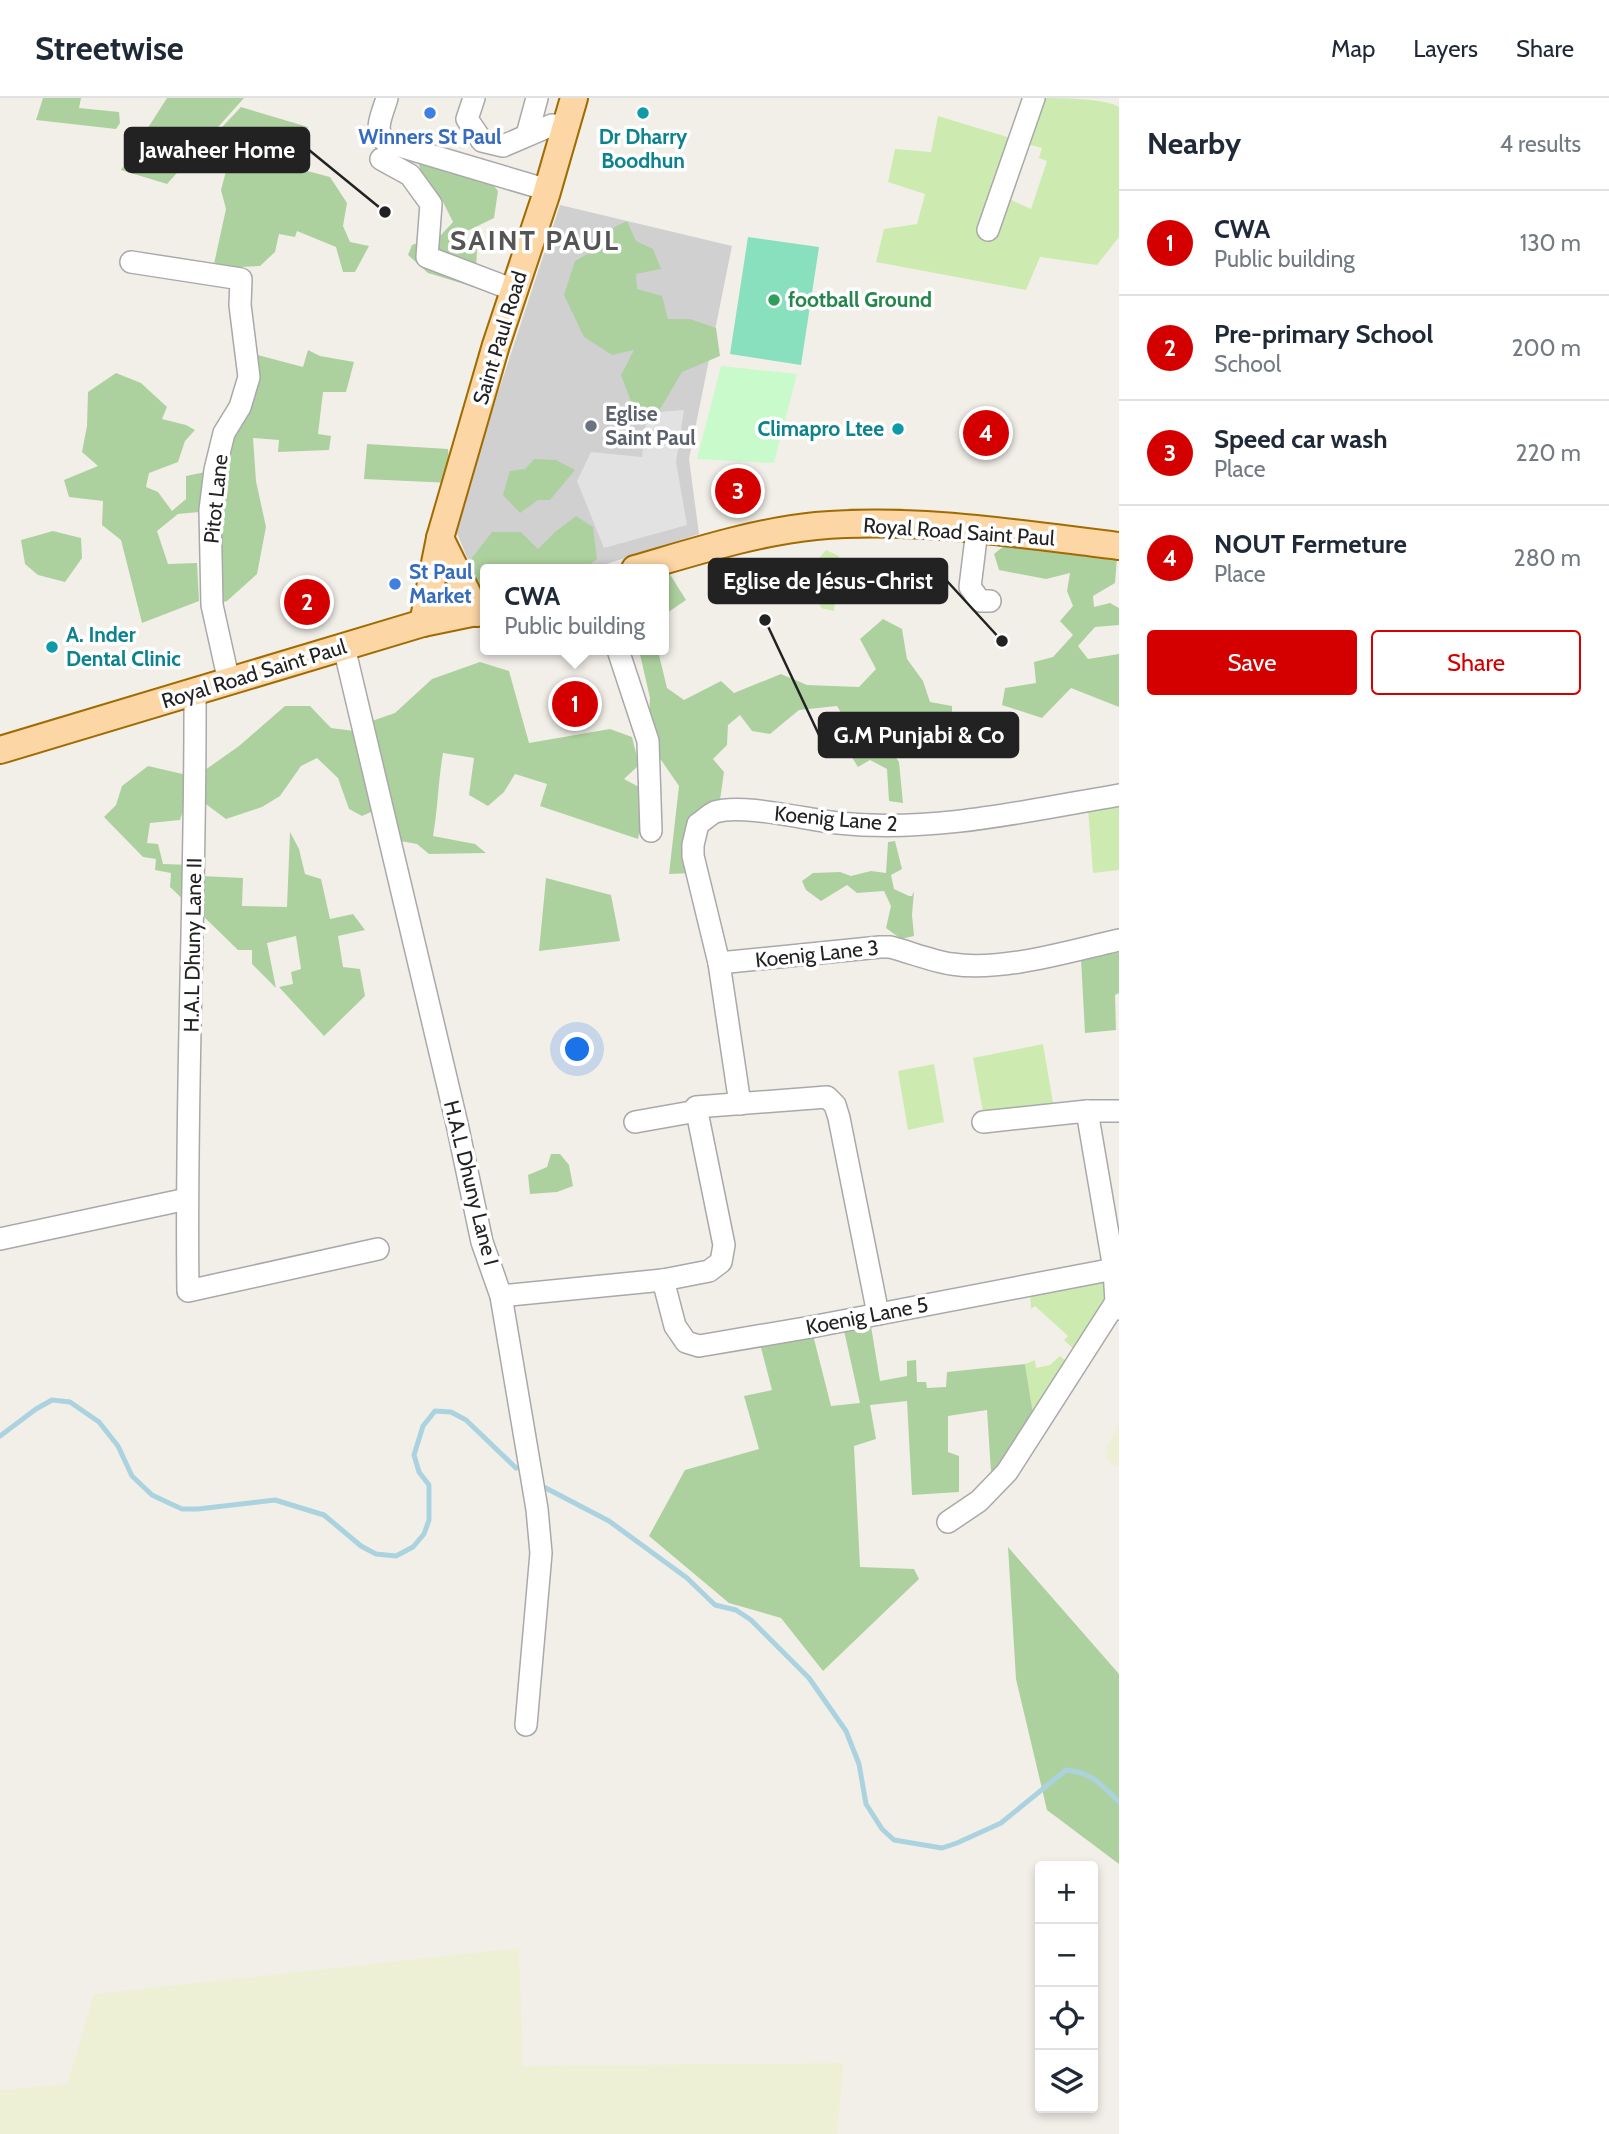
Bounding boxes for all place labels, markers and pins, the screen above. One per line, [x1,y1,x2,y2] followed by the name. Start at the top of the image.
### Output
[422,105,438,121] marker: Winners St Paul
[635,105,651,121] marker: Dr Dharry Boodhun
[358,124,502,149] place label: Winners St Paul
[599,124,688,173] place label: Dr Dharry Boodhun
[125,128,309,172] callout: Jawaheer Home
[788,287,932,312] place label: football Ground
[766,292,782,308] marker: football Ground
[605,401,696,450] place label: Eglise Saint Paul
[963,407,1009,459] pin: 4
[758,416,884,441] place label: Climapro Ltee
[583,418,599,434] marker: Eglise Saint Paul
[890,421,906,437] marker: Climapro Ltee
[715,465,761,517] pin: 3
[409,559,473,608] place label: St Paul Market
[709,559,947,603] callout: Eglise de Jésus-Christ
[284,576,330,628] pin: 2
[387,576,403,592] marker: St Paul Market
[66,622,181,671] place label: A. Inder Dental Clinic
[44,639,60,655] marker: A. Inder Dental Clinic
[552,678,598,730] pin: 1
[819,713,1018,757] callout: G.M Punjabi & Co

